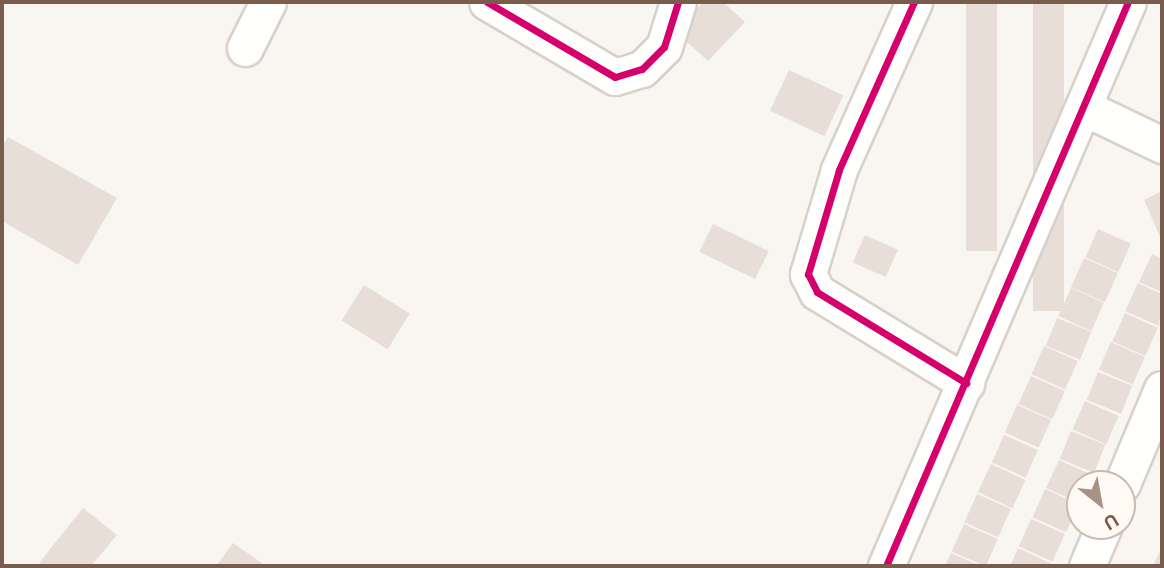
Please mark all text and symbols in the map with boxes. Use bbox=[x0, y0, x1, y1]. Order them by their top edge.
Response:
north arrow bbox=[1066, 470, 1136, 540]
text: U bbox=[1099, 508, 1123, 535]

